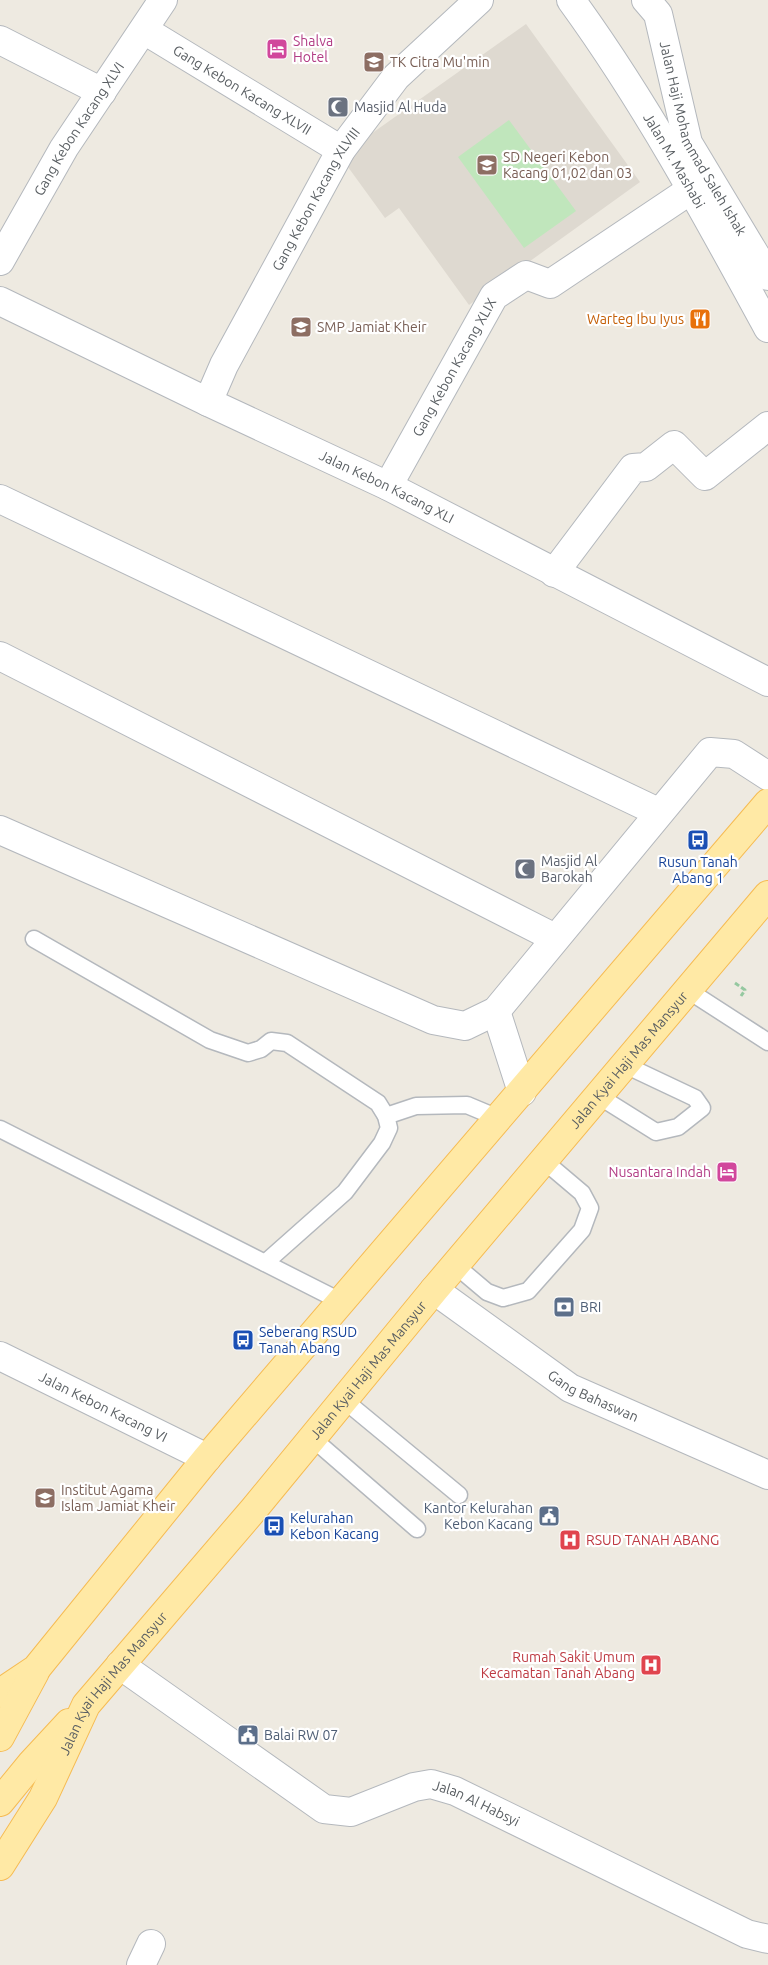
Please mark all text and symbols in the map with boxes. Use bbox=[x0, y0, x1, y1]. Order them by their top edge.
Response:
place label: Shalva Hotel bbox=[293, 33, 333, 65]
hotel icon: Shalva Hotel bbox=[265, 37, 289, 61]
street label: Jalan Haji Mohammad Saleh Ishak bbox=[657, 40, 750, 238]
street label: Gang Kebon Kacang XLVII bbox=[170, 42, 314, 138]
school or university icon: TK Citra Mu'min bbox=[362, 50, 386, 74]
place label: TK Citra Mu'min bbox=[390, 54, 490, 70]
street label: Gang Kebon Kacang XLVI bbox=[31, 59, 127, 198]
mosque icon: Masjid Al Huda bbox=[326, 95, 350, 119]
place label: Masjid Al Huda bbox=[354, 99, 447, 115]
street label: Jalan M. Mashabi bbox=[640, 110, 708, 211]
street label: Gang Kebon Kacang XLVIII bbox=[269, 124, 363, 274]
place label: SD Negeri Kebon Kacang 01,02 dan 03 bbox=[503, 149, 632, 181]
school or university icon: SD Negeri Kebon Kacang 01,02 dan 03 bbox=[475, 153, 499, 177]
street label: Gang Kebon Kacang XLIX bbox=[409, 295, 499, 439]
restaurant icon: Warteg Ibu Iyus bbox=[688, 307, 712, 331]
place label: Warteg Ibu Iyus bbox=[587, 311, 684, 327]
school or university icon: SMP Jamiat Kheir bbox=[289, 315, 313, 339]
place label: SMP Jamiat Kheir bbox=[317, 319, 427, 335]
street label: Jalan Kebon Kacang XLI bbox=[317, 447, 457, 527]
bus stop icon: Rusun Tanah Abang 1 bbox=[686, 828, 710, 852]
place label: Masjid Al Barokah bbox=[541, 853, 598, 885]
place label: Rusun Tanah Abang 1 bbox=[658, 854, 738, 886]
mosque icon: Masjid Al Barokah bbox=[513, 857, 537, 881]
street label: Jalan Kyai Haji Mas Mansyur bbox=[566, 988, 692, 1132]
hotel icon: Nusantara Indah bbox=[715, 1160, 739, 1184]
place label: Nusantara Indah bbox=[608, 1164, 711, 1180]
bank icon: BRI bbox=[552, 1295, 576, 1319]
street label: Jalan Kyai Haji Mas Mansyur bbox=[307, 1297, 430, 1442]
place label: BRI bbox=[580, 1299, 601, 1315]
place label: Seberang RSUD Tanah Abang bbox=[259, 1324, 357, 1356]
bus stop icon: Seberang RSUD Tanah Abang bbox=[231, 1328, 255, 1352]
street label: Gang Bahaswan bbox=[545, 1367, 641, 1425]
street label: Jalan Kebon Kacang VI bbox=[36, 1368, 170, 1445]
place label: Institut Agama Islam Jamiat Kheir bbox=[61, 1482, 176, 1514]
school or university icon: Institut Agama Islam Jamiat Kheir bbox=[33, 1486, 57, 1510]
place label: Kantor Kelurahan Kebon Kacang bbox=[424, 1500, 533, 1532]
public building icon: Kantor Kelurahan Kebon Kacang bbox=[537, 1504, 561, 1528]
place label: Kelurahan Kebon Kacang bbox=[290, 1510, 379, 1542]
bus stop icon: Kelurahan Kebon Kacang bbox=[262, 1514, 286, 1538]
hospital icon: RSUD TANAH ABANG bbox=[558, 1528, 582, 1552]
place label: RSUD TANAH ABANG bbox=[586, 1532, 719, 1548]
street label: Jalan Kyai Haji Mas Mansyur bbox=[56, 1608, 171, 1757]
place label: Rumah Sakit Umum Kecamatan Tanah Abang bbox=[481, 1649, 635, 1681]
hospital icon: Rumah Sakit Umum Kecamatan Tanah Abang bbox=[639, 1653, 663, 1677]
public building icon: Balai RW 07 bbox=[236, 1723, 260, 1747]
place label: Balai RW 07 bbox=[264, 1727, 338, 1743]
street label: Jalan Al Habsyi bbox=[431, 1777, 522, 1829]

